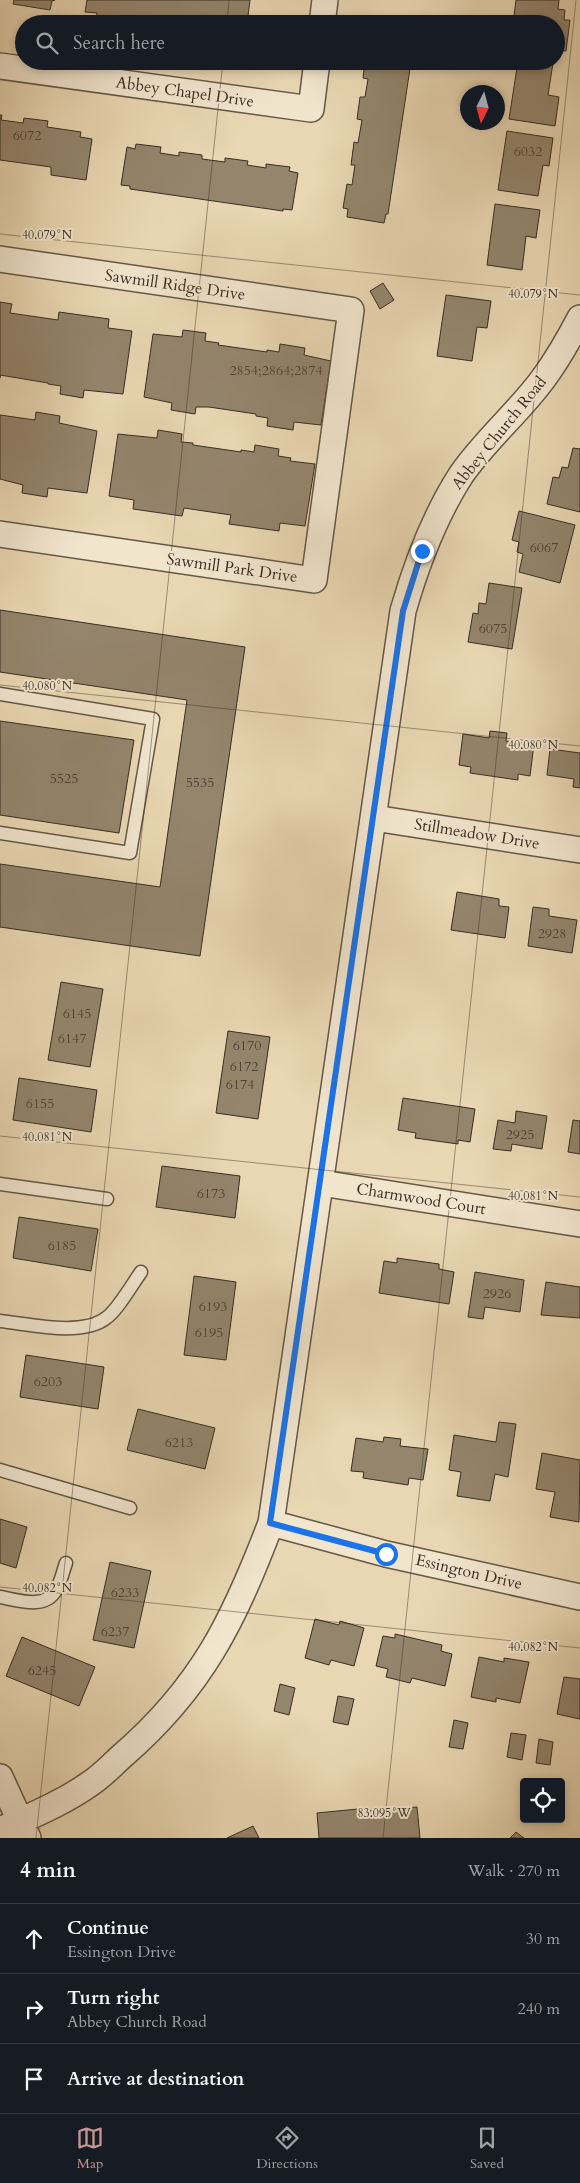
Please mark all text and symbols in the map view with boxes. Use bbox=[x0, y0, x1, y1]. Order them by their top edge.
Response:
search box bbox=[15, 15, 565, 70]
icon: search bbox=[33, 29, 61, 57]
text: Search here bbox=[73, 30, 165, 56]
street label: Abbey Chapel Drive bbox=[114, 71, 256, 113]
north arrow bbox=[460, 85, 505, 130]
house number: 6072 bbox=[13, 126, 41, 145]
house number: 6032 bbox=[514, 142, 542, 161]
text: 40.079°N bbox=[22, 227, 73, 243]
street label: Sawmill Ridge Drive bbox=[103, 264, 247, 306]
text: 40.079°N bbox=[508, 286, 559, 302]
house number: 2854;2864;2874 bbox=[229, 361, 323, 380]
street label: Abbey Church Road bbox=[446, 371, 552, 494]
house number: 6067 bbox=[530, 538, 558, 557]
route end bbox=[411, 540, 434, 563]
street label: Sawmill Park Drive bbox=[165, 548, 299, 588]
house number: 6075 bbox=[479, 619, 507, 638]
text: 40.080°N bbox=[22, 678, 73, 694]
text: 40.080°N bbox=[508, 737, 559, 753]
house number: 5525 bbox=[50, 769, 78, 788]
house number: 5535 bbox=[186, 773, 214, 792]
street label: Stillmeadow Drive bbox=[413, 813, 541, 855]
house number: 2928 bbox=[538, 924, 566, 943]
house number: 6145 bbox=[63, 1004, 91, 1023]
house number: 6147 bbox=[58, 1029, 86, 1048]
house number: 6170 bbox=[233, 1036, 261, 1055]
house number: 6172 bbox=[230, 1057, 258, 1076]
house number: 6174 bbox=[226, 1075, 254, 1094]
house number: 6155 bbox=[26, 1094, 54, 1113]
house number: 2925 bbox=[506, 1125, 534, 1144]
text: 40.081°N bbox=[22, 1129, 73, 1145]
street label: Charmwood Court bbox=[355, 1178, 487, 1220]
house number: 6173 bbox=[197, 1184, 225, 1203]
text: 40.081°N bbox=[508, 1188, 559, 1204]
house number: 6185 bbox=[48, 1236, 76, 1255]
house number: 2926 bbox=[483, 1284, 511, 1303]
house number: 6193 bbox=[199, 1297, 227, 1316]
house number: 6195 bbox=[195, 1323, 223, 1342]
house number: 6203 bbox=[34, 1372, 62, 1391]
house number: 6213 bbox=[165, 1433, 193, 1452]
route start bbox=[375, 1543, 398, 1566]
street label: Essington Drive bbox=[413, 1549, 525, 1595]
text: 40.082°N bbox=[22, 1580, 73, 1596]
house number: 6233 bbox=[111, 1583, 139, 1602]
house number: 6237 bbox=[101, 1622, 129, 1641]
text: 40.082°N bbox=[508, 1639, 559, 1655]
house number: 6245 bbox=[28, 1661, 56, 1680]
map controls bbox=[520, 1778, 565, 1823]
button: locate bbox=[520, 1778, 565, 1823]
text: 83.095°W bbox=[357, 1805, 411, 1821]
text: 4 min bbox=[20, 1856, 76, 1885]
text: Walk · 270 m bbox=[468, 1860, 560, 1882]
text: Continue bbox=[67, 1915, 149, 1941]
icon: ahead bbox=[20, 1925, 48, 1953]
text: 30 m bbox=[526, 1928, 560, 1950]
text: Essington Drive bbox=[67, 1941, 176, 1963]
text: Turn right bbox=[67, 1985, 159, 2011]
icon: right bbox=[20, 1995, 48, 2023]
text: 240 m bbox=[518, 1998, 560, 2020]
text: Abbey Church Road bbox=[67, 2011, 207, 2033]
icon: arrive bbox=[20, 2065, 48, 2093]
text: Arrive at destination bbox=[67, 2066, 244, 2092]
tab: Map bbox=[76, 2124, 104, 2173]
tab: Directions bbox=[256, 2124, 318, 2173]
tab: Saved bbox=[470, 2124, 504, 2173]

